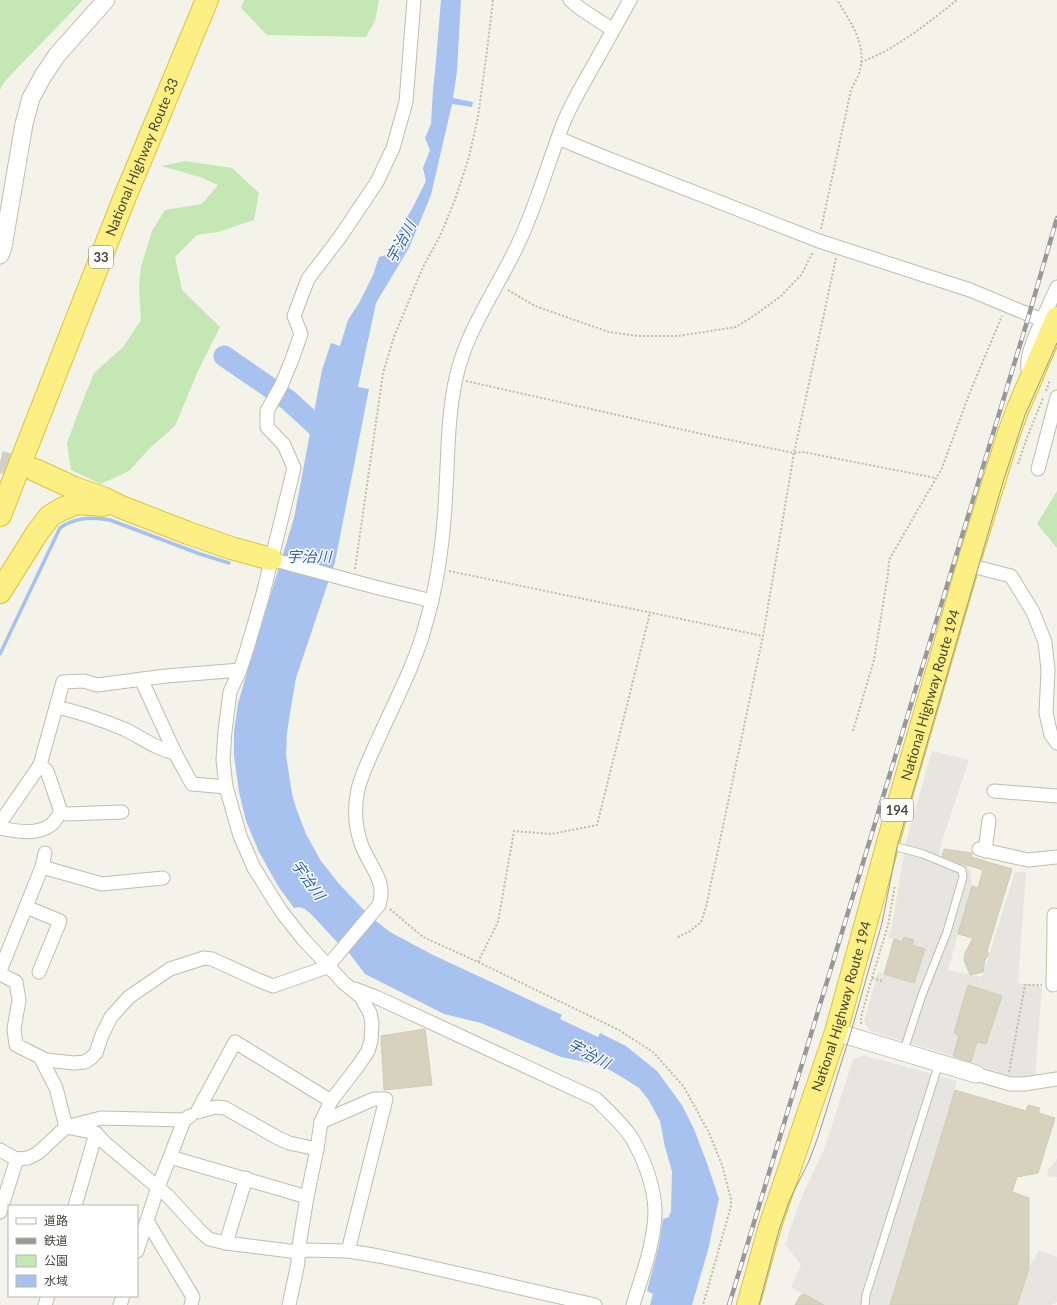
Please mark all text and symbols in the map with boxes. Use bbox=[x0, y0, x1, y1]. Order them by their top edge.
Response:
street label: National Highway Route 33 bbox=[101, 75, 181, 238]
water label: 宇治川 bbox=[382, 216, 420, 266]
road number: 33 bbox=[89, 246, 113, 268]
water label: 宇治川 bbox=[286, 547, 333, 565]
street label: National Highway Route 194 bbox=[897, 607, 963, 782]
road number: 194 bbox=[881, 799, 913, 821]
water label: 宇治川 bbox=[288, 856, 330, 905]
street label: National Highway Route 194 bbox=[807, 919, 874, 1094]
water label: 宇治川 bbox=[565, 1035, 615, 1073]
legend bbox=[8, 1205, 138, 1297]
text: 道路 bbox=[44, 1213, 68, 1228]
text: 鉄道 bbox=[44, 1233, 68, 1248]
text: 公園 bbox=[44, 1253, 68, 1268]
text: 水域 bbox=[44, 1273, 68, 1288]

